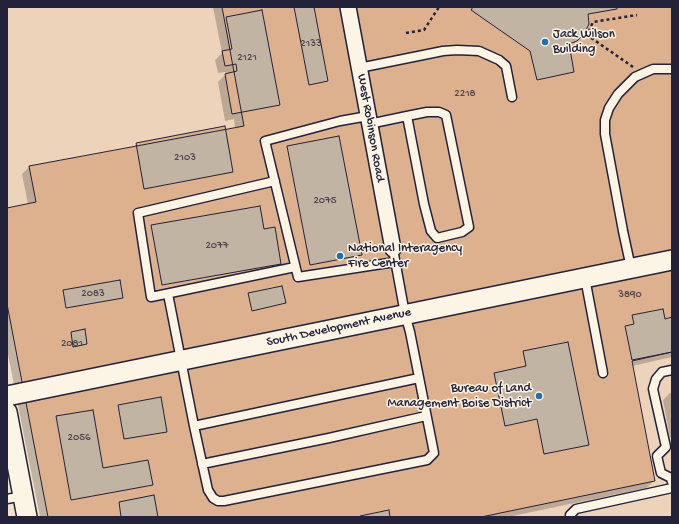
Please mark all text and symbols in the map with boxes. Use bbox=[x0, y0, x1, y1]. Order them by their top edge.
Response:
place label: Jack Wilson Building bbox=[553, 27, 615, 58]
house number: 2133 bbox=[300, 37, 322, 51]
marker: Jack Wilson Building bbox=[540, 37, 550, 47]
house number: 2121 bbox=[237, 51, 257, 65]
street label: West Robinson Road bbox=[353, 73, 387, 183]
house number: 2218 bbox=[454, 87, 476, 101]
house number: 2103 bbox=[174, 151, 196, 165]
house number: 2075 bbox=[313, 194, 337, 208]
house number: 2077 bbox=[205, 239, 229, 253]
place label: National Interagency Fire Center bbox=[348, 241, 462, 272]
marker: National Interagency Fire Center bbox=[335, 251, 345, 261]
house number: 2083 bbox=[81, 287, 105, 301]
house number: 3890 bbox=[618, 288, 642, 302]
street label: South Development Avenue bbox=[265, 305, 413, 351]
house number: 2081 bbox=[61, 337, 83, 351]
place label: Bureau of Land Management Boise District bbox=[387, 381, 531, 412]
marker: Bureau of Land Management Boise District bbox=[534, 391, 544, 401]
house number: 2056 bbox=[68, 431, 90, 445]

